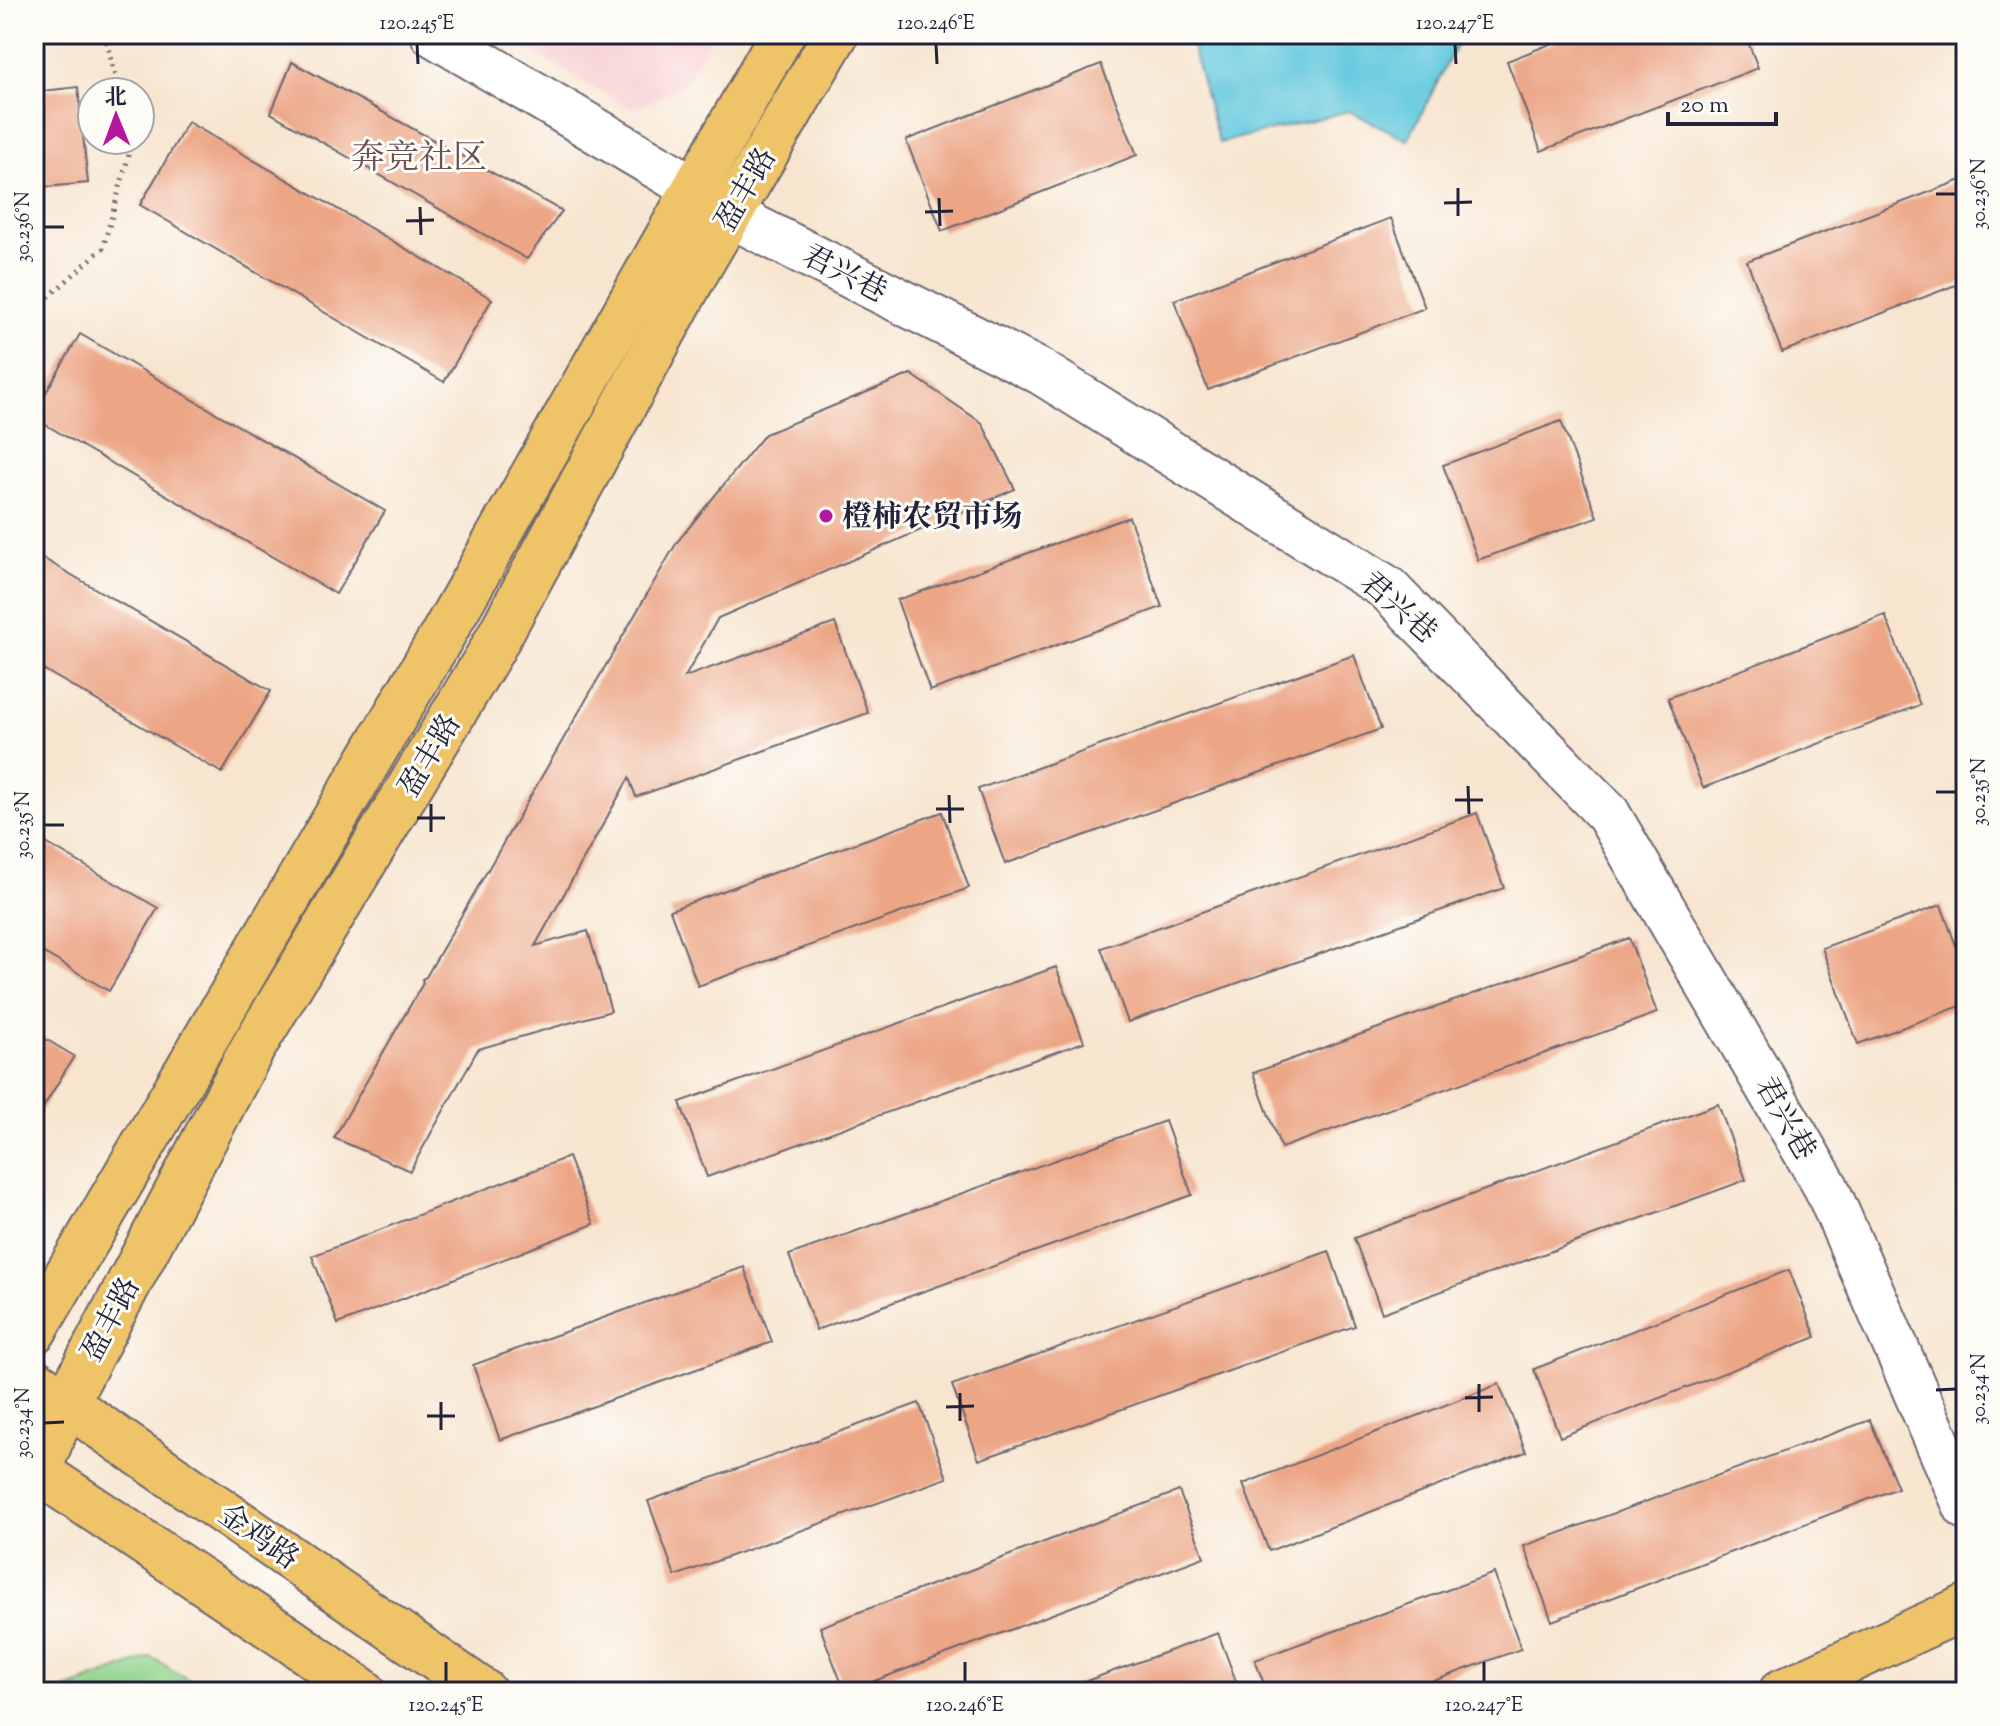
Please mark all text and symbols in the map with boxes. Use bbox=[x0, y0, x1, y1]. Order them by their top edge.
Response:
text: 120.245°E bbox=[380, 10, 454, 39]
text: 120.246°E bbox=[897, 10, 975, 39]
text: 120.247°E bbox=[1416, 10, 1494, 39]
north arrow bbox=[76, 76, 156, 156]
scale bar bbox=[1668, 76, 1776, 126]
text: 北 bbox=[104, 83, 127, 115]
text: 20 m bbox=[1680, 89, 1729, 123]
district label: 奔竞社区 bbox=[351, 135, 487, 184]
street label: 盈丰路 bbox=[706, 141, 788, 240]
text: 30.236°N bbox=[1966, 158, 1995, 230]
text: 30.236°N bbox=[10, 191, 39, 263]
street label: 君兴巷 bbox=[794, 236, 894, 315]
place label: 橙柿农贸市场 bbox=[842, 497, 1022, 540]
marker: 橙柿农贸市场 bbox=[817, 507, 835, 525]
street label: 君兴巷 bbox=[1349, 563, 1445, 655]
street label: 盈丰路 bbox=[390, 707, 473, 806]
text: 30.235°N bbox=[1966, 758, 1995, 826]
text: 30.235°N bbox=[10, 791, 39, 859]
street label: 君兴巷 bbox=[1743, 1070, 1825, 1169]
street label: 盈丰路 bbox=[72, 1270, 152, 1370]
text: 30.234°N bbox=[1966, 1353, 1995, 1425]
text: 30.234°N bbox=[10, 1387, 39, 1459]
street label: 金鸡路 bbox=[208, 1495, 307, 1581]
text: 120.245°E bbox=[409, 1692, 483, 1721]
text: 120.246°E bbox=[926, 1692, 1004, 1721]
text: 120.247°E bbox=[1445, 1692, 1523, 1721]

